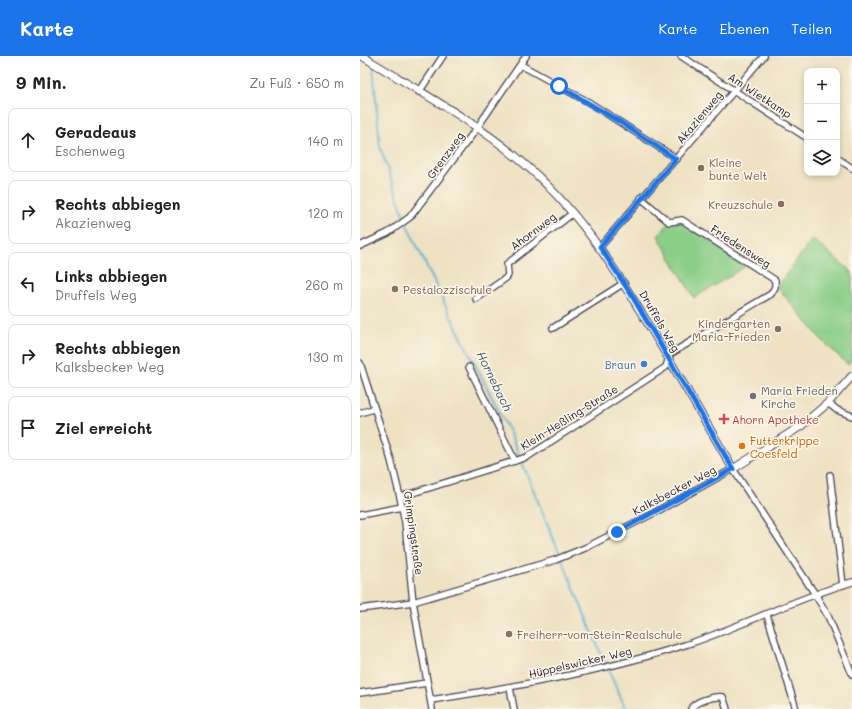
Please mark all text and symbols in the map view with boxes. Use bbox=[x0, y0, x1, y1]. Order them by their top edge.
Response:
text: Karte bbox=[20, 16, 74, 41]
text: Karte bbox=[658, 19, 698, 38]
text: Ebenen bbox=[720, 19, 769, 38]
text: Teilen bbox=[791, 19, 832, 38]
map controls bbox=[804, 68, 840, 176]
button: + bbox=[804, 68, 840, 104]
street label: Am Wietkamp bbox=[725, 69, 795, 121]
text: 9 Min. bbox=[16, 71, 67, 93]
text: Zu Fuß · 650 m bbox=[249, 74, 344, 91]
route start bbox=[550, 77, 568, 95]
street label: Akazienweg bbox=[673, 88, 725, 146]
button: − bbox=[804, 104, 840, 140]
text: Geradeaus bbox=[55, 122, 136, 142]
icon: ahead bbox=[17, 129, 39, 151]
street label: Grenzweg bbox=[423, 129, 467, 181]
text: 140 m bbox=[307, 132, 343, 149]
button: layers bbox=[804, 140, 840, 176]
text: Eschenweg bbox=[55, 142, 125, 159]
place label: Kleine bunte Welt bbox=[709, 155, 768, 183]
marker: Kleine bunte Welt bbox=[696, 163, 706, 173]
text: Rechts abbiegen bbox=[55, 194, 180, 214]
place label: Kreuzschule bbox=[708, 197, 773, 212]
marker: Kreuzschule bbox=[776, 199, 786, 209]
icon: right bbox=[17, 201, 39, 223]
text: 120 m bbox=[307, 204, 343, 221]
street label: Ahornweg bbox=[507, 209, 559, 253]
text: Akazienweg bbox=[55, 214, 131, 231]
street label: Friedensweg bbox=[708, 221, 774, 271]
text: Links abbiegen bbox=[55, 266, 167, 286]
icon: left bbox=[17, 273, 39, 295]
text: 260 m bbox=[305, 276, 343, 293]
place label: Pestalozzischule bbox=[403, 282, 492, 297]
marker: Pestalozzischule bbox=[390, 284, 400, 294]
text: Druffels Weg bbox=[55, 286, 136, 303]
street label: Druffels Weg bbox=[636, 287, 684, 355]
place label: Kindergarten Maria-Frieden bbox=[692, 316, 770, 344]
marker: Kindergarten Maria-Frieden bbox=[773, 324, 783, 334]
text: Rechts abbiegen bbox=[55, 338, 180, 358]
icon: right bbox=[17, 345, 39, 367]
text: 130 m bbox=[307, 348, 343, 365]
water label: Hornebach bbox=[474, 348, 516, 414]
place label: Braun bbox=[605, 357, 636, 372]
text: Kalksbecker Weg bbox=[55, 358, 164, 375]
marker: Braun bbox=[639, 359, 649, 369]
street label: Klein-Heßling-Straße bbox=[517, 381, 621, 453]
place label: Maria Frieden Kirche bbox=[761, 383, 838, 411]
marker: Maria Frieden Kirche bbox=[748, 391, 758, 401]
place label: Ahorn Apotheke bbox=[732, 412, 819, 427]
marker: Ahorn Apotheke bbox=[719, 414, 729, 424]
icon: arrive bbox=[17, 417, 39, 439]
text: Ziel erreicht bbox=[55, 418, 152, 438]
place label: Futterkrippe Coesfeld bbox=[750, 433, 819, 461]
marker: Futterkrippe Coesfeld bbox=[737, 441, 747, 451]
street label: Kalksbecker Weg bbox=[630, 462, 718, 518]
street label: Grimpingstraße bbox=[401, 490, 427, 576]
route end bbox=[608, 523, 626, 541]
place label: Freiherr-vom-Stein-Realschule bbox=[517, 627, 683, 642]
marker: Freiherr-vom-Stein-Realschule bbox=[504, 629, 514, 639]
street label: Hüppelswicker Weg bbox=[527, 643, 633, 681]

